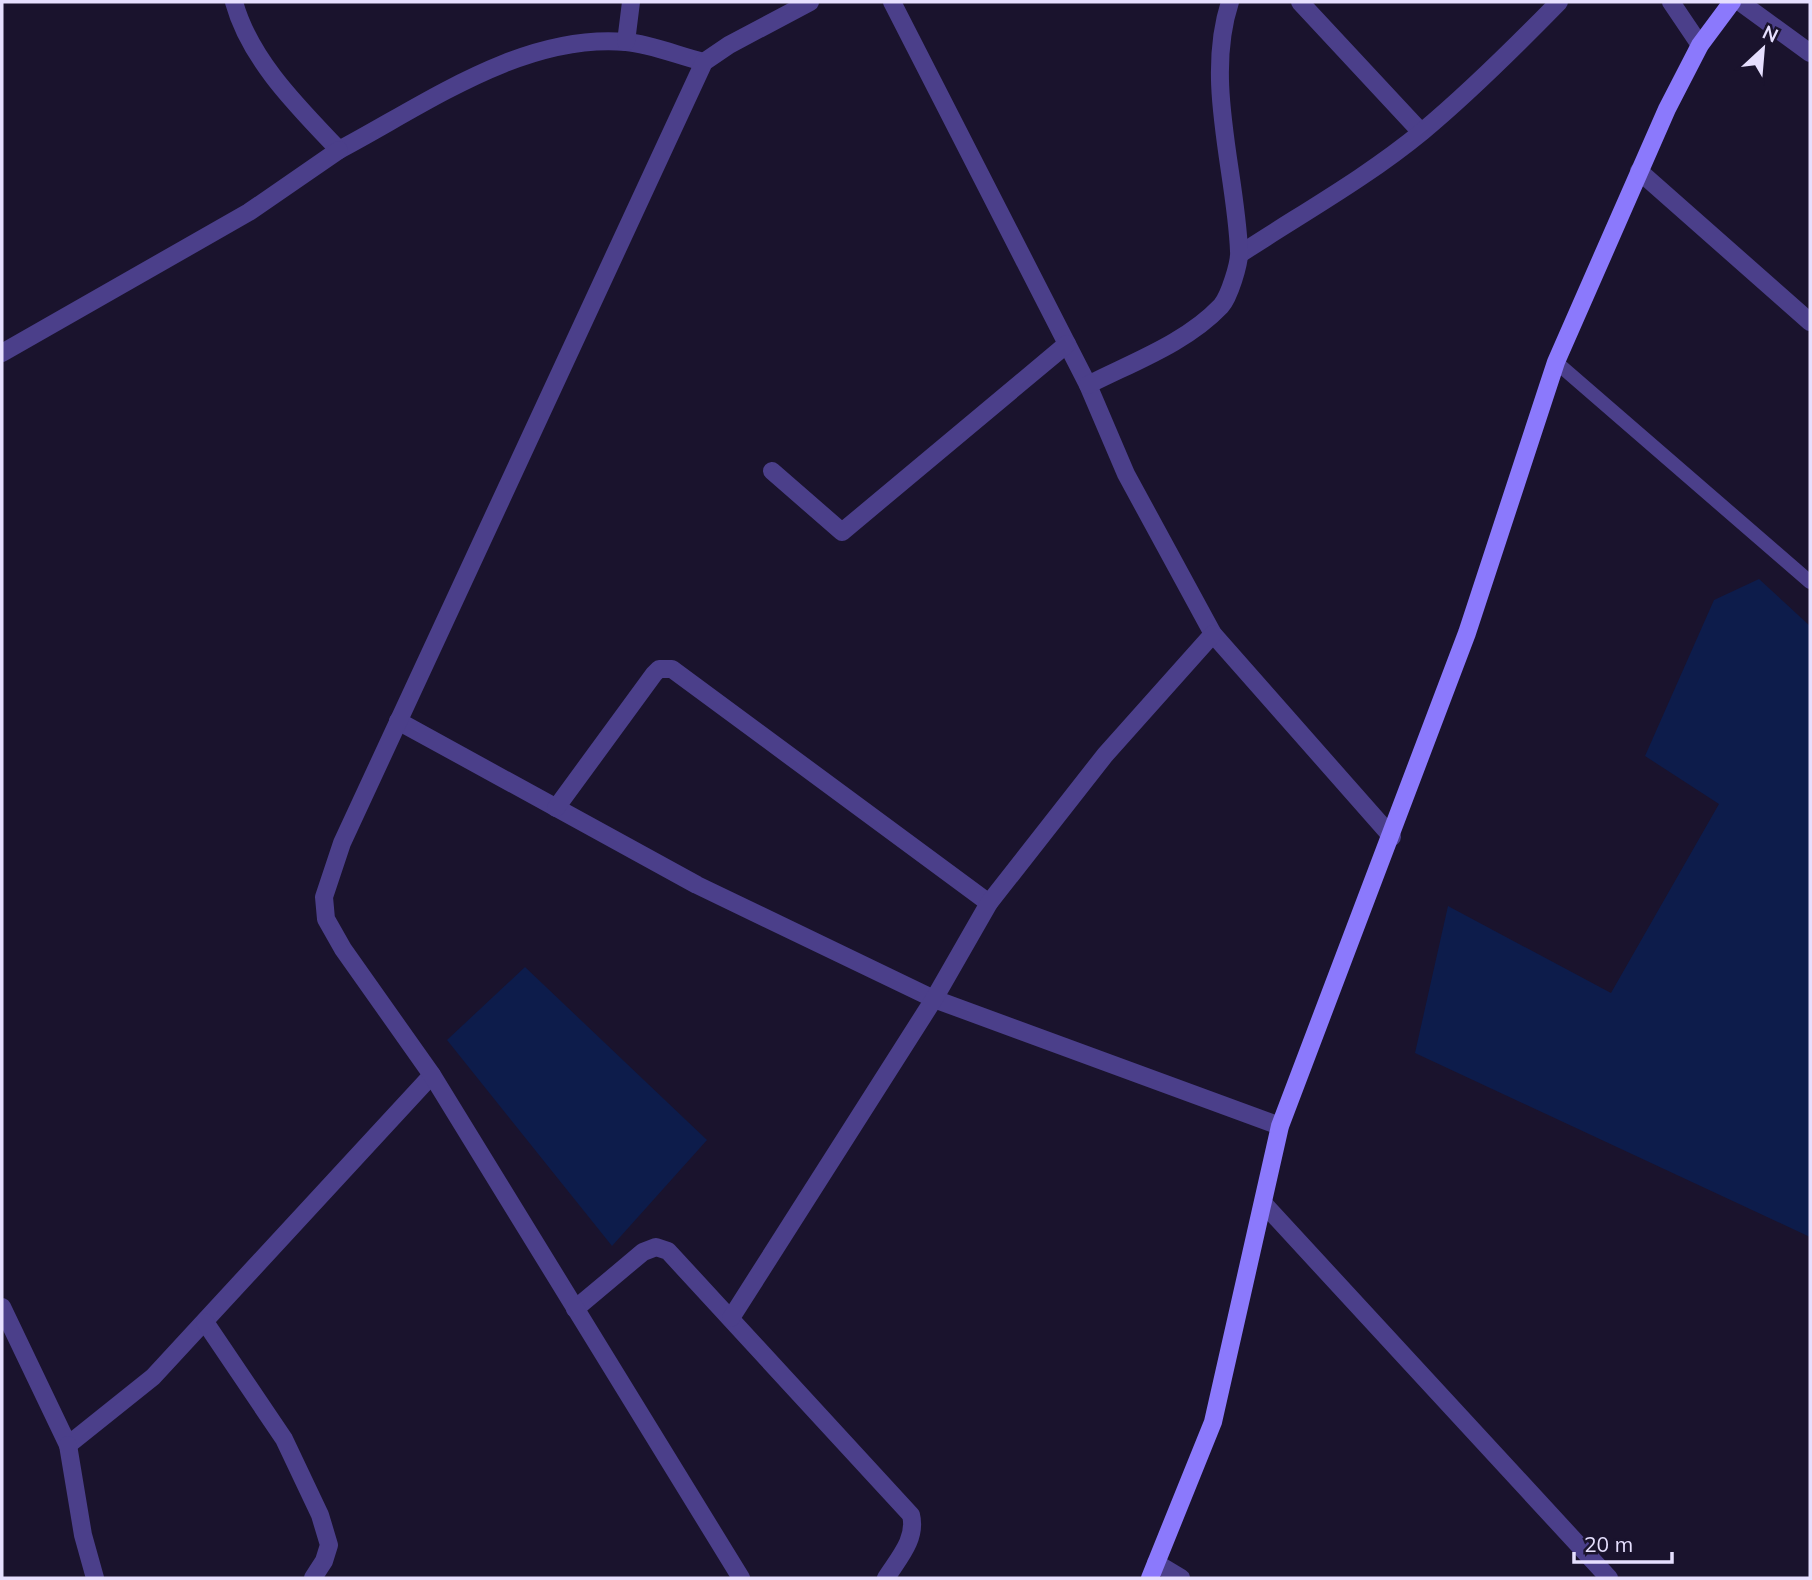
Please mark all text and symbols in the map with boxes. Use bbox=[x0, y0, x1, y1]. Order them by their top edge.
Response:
north arrow bbox=[1728, 14, 1798, 84]
text: N bbox=[1759, 20, 1782, 48]
scale bar bbox=[1574, 1520, 1672, 1564]
text: 20 m bbox=[1584, 1531, 1633, 1557]

